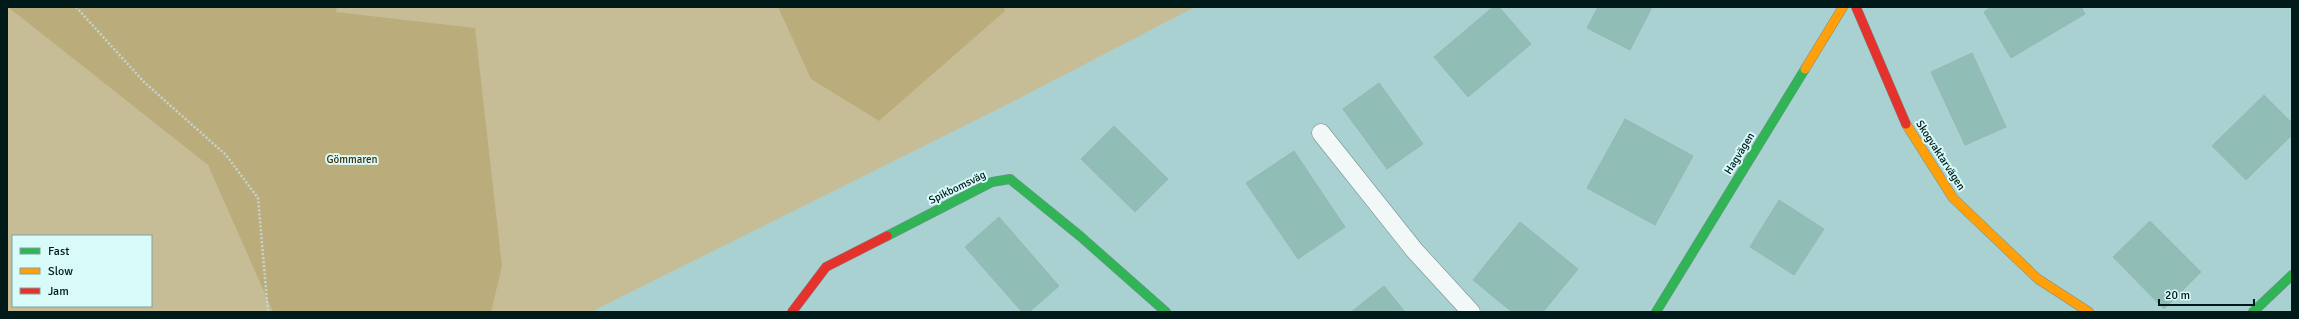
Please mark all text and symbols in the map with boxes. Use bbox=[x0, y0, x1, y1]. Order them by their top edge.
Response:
street label: Skogvaktarvägen bbox=[1913, 118, 1968, 193]
street label: Hagvägen bbox=[1722, 130, 1757, 176]
park label: Gömmaren bbox=[326, 153, 378, 166]
street label: Spikbomsväg bbox=[927, 168, 988, 207]
legend bbox=[12, 235, 152, 307]
text: Fast bbox=[48, 244, 69, 259]
text: Slow bbox=[48, 264, 73, 279]
scale bar bbox=[2159, 281, 2254, 307]
text: Jam bbox=[48, 284, 69, 299]
text: 20 m bbox=[2165, 288, 2190, 303]

